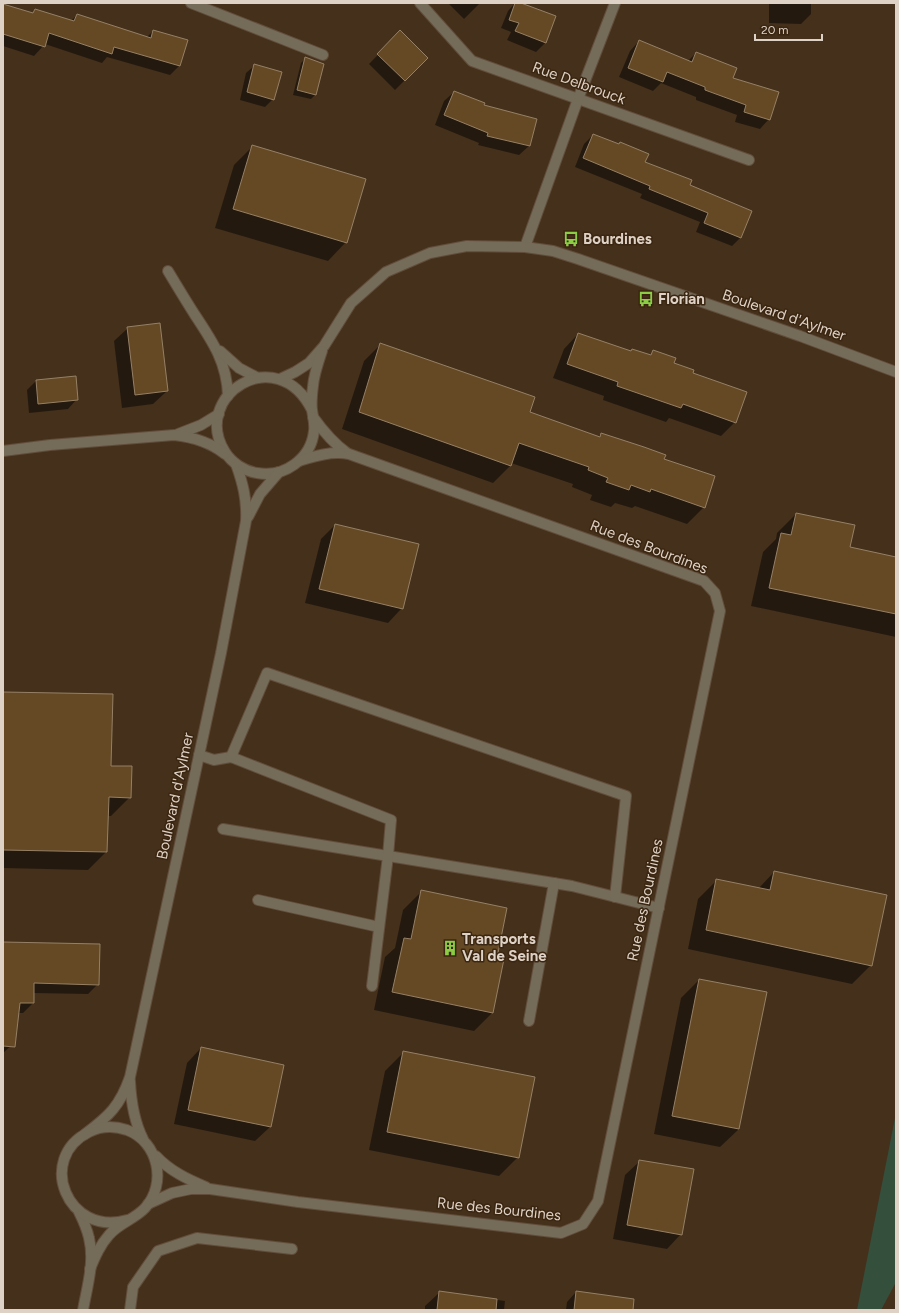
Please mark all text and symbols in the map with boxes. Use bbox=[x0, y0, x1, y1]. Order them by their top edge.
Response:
scale bar bbox=[755, 16, 822, 42]
text: 20 m bbox=[761, 23, 789, 37]
street label: Rue Delbrouck bbox=[530, 58, 629, 108]
bus stop icon: Bourdines bbox=[562, 230, 580, 248]
place label: Bourdines bbox=[583, 230, 652, 248]
street label: Boulevard d'Aylmer bbox=[720, 285, 848, 345]
bus stop icon: Florian bbox=[637, 290, 655, 308]
place label: Florian bbox=[658, 290, 705, 308]
street label: Rue des Bourdines bbox=[588, 516, 710, 578]
street label: Boulevard d'Aylmer bbox=[153, 731, 197, 861]
street label: Rue des Bourdines bbox=[623, 837, 667, 963]
place label: Transports Val de Seine bbox=[462, 930, 547, 965]
building icon: Transports Val de Seine bbox=[441, 939, 459, 957]
street label: Rue des Bourdines bbox=[436, 1194, 562, 1224]

